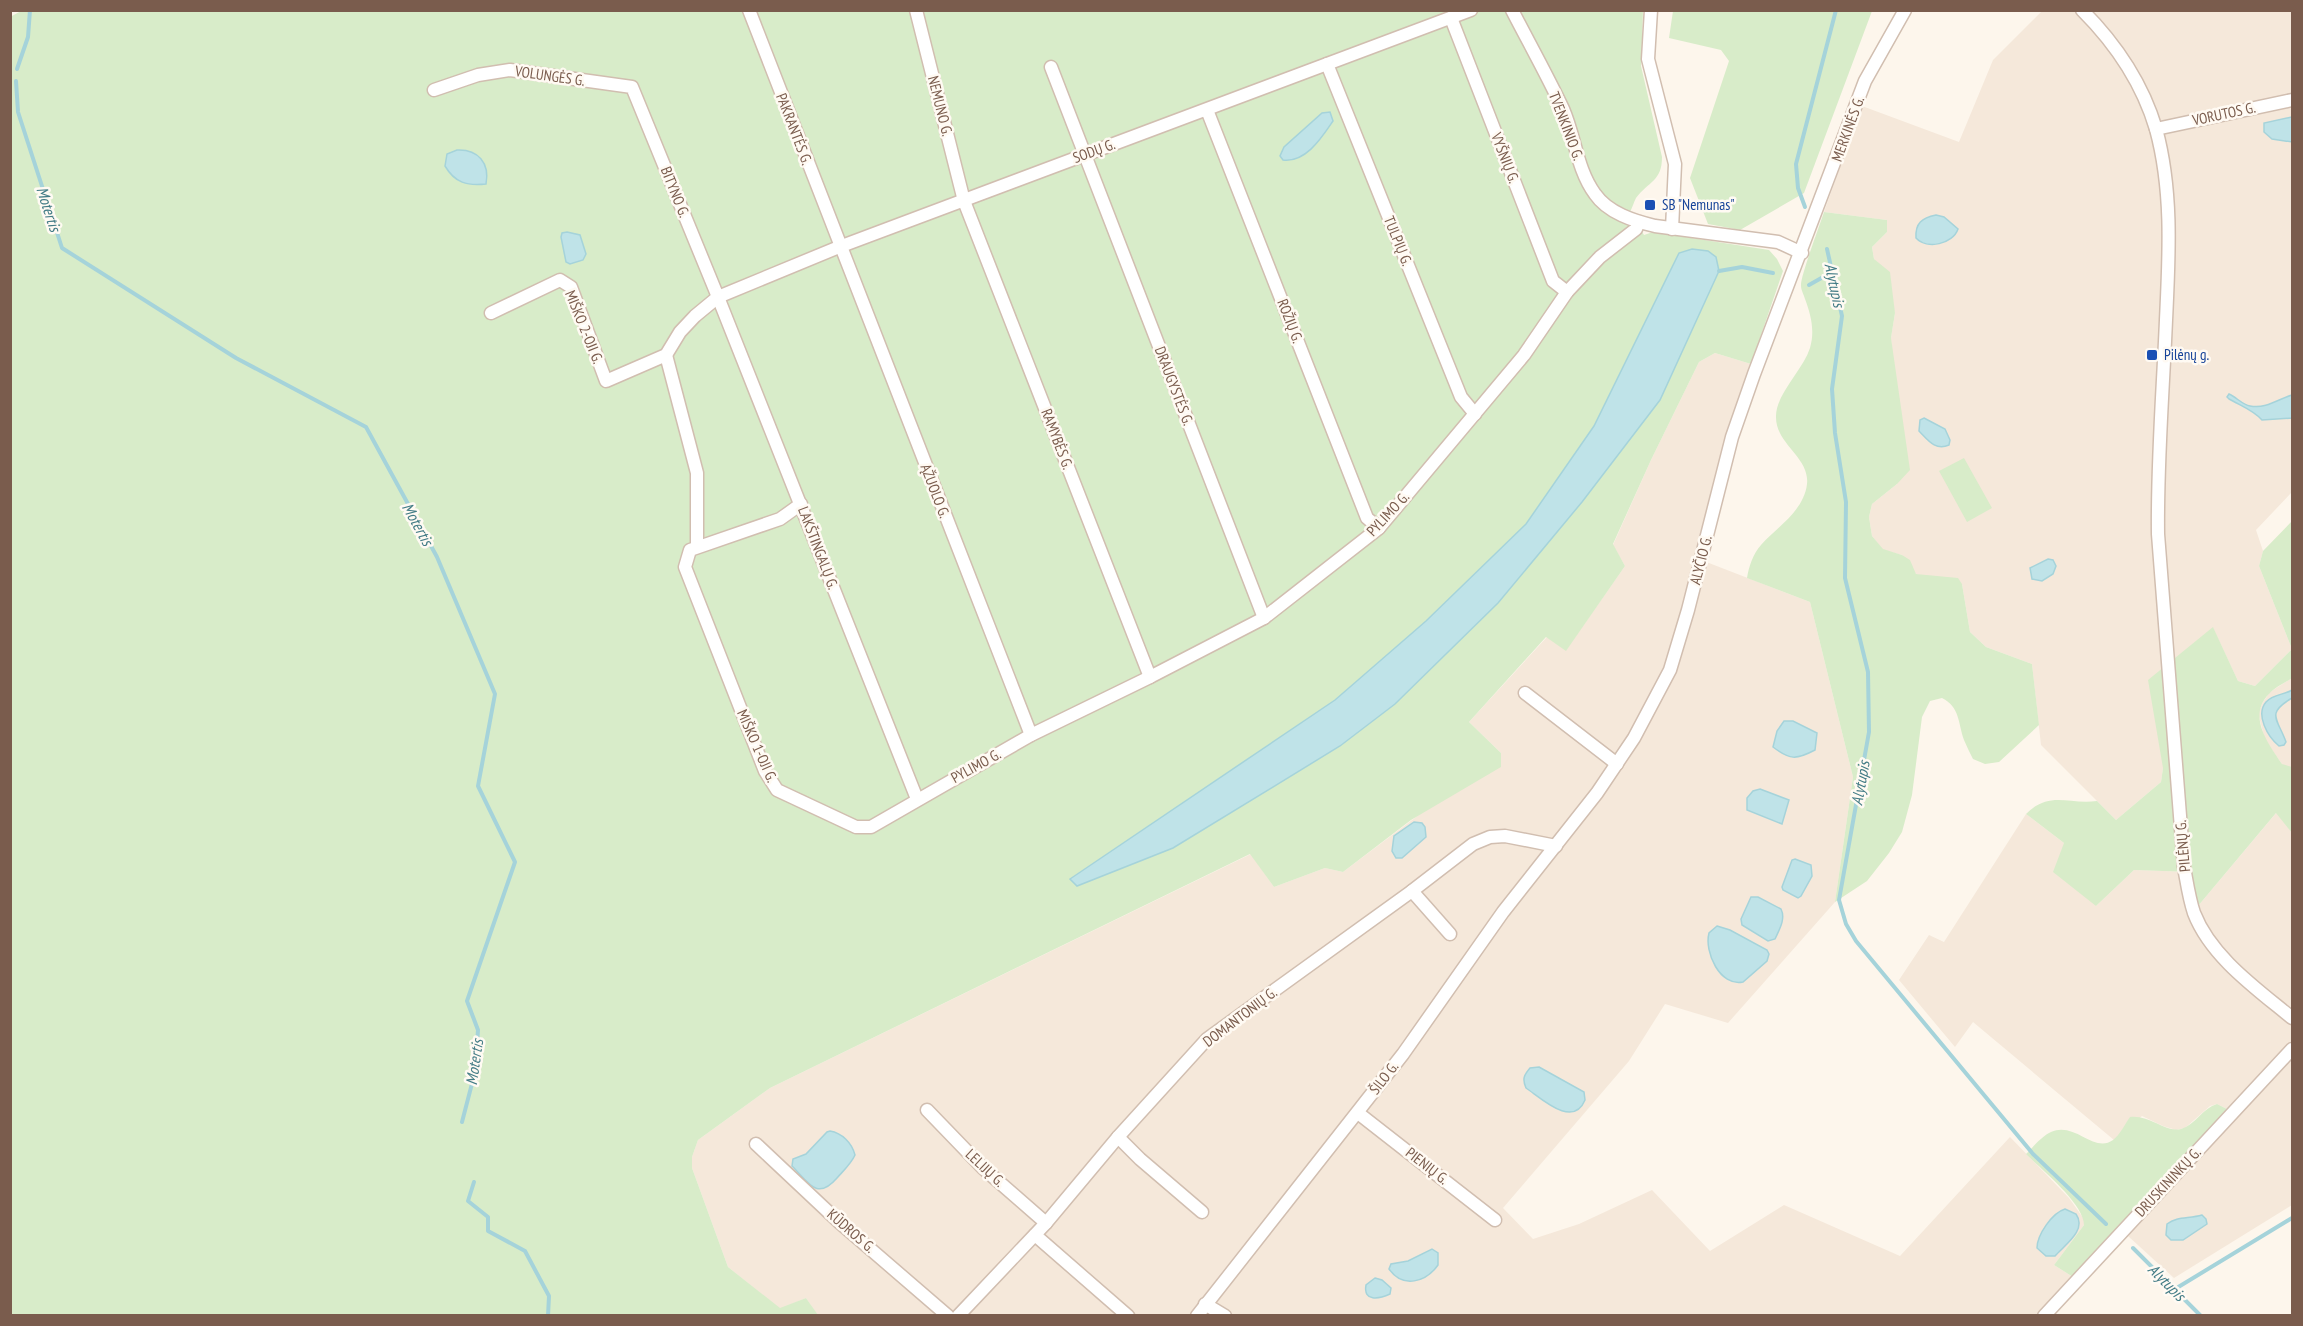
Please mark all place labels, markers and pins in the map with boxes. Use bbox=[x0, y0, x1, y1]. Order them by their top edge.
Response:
place label: SB "Nemunas" bbox=[1662, 195, 1735, 214]
marker: SB "Nemunas" bbox=[1643, 198, 1657, 212]
place label: Pilėnų g. bbox=[2164, 345, 2209, 364]
marker: Pilėnų g. bbox=[2145, 348, 2159, 362]

